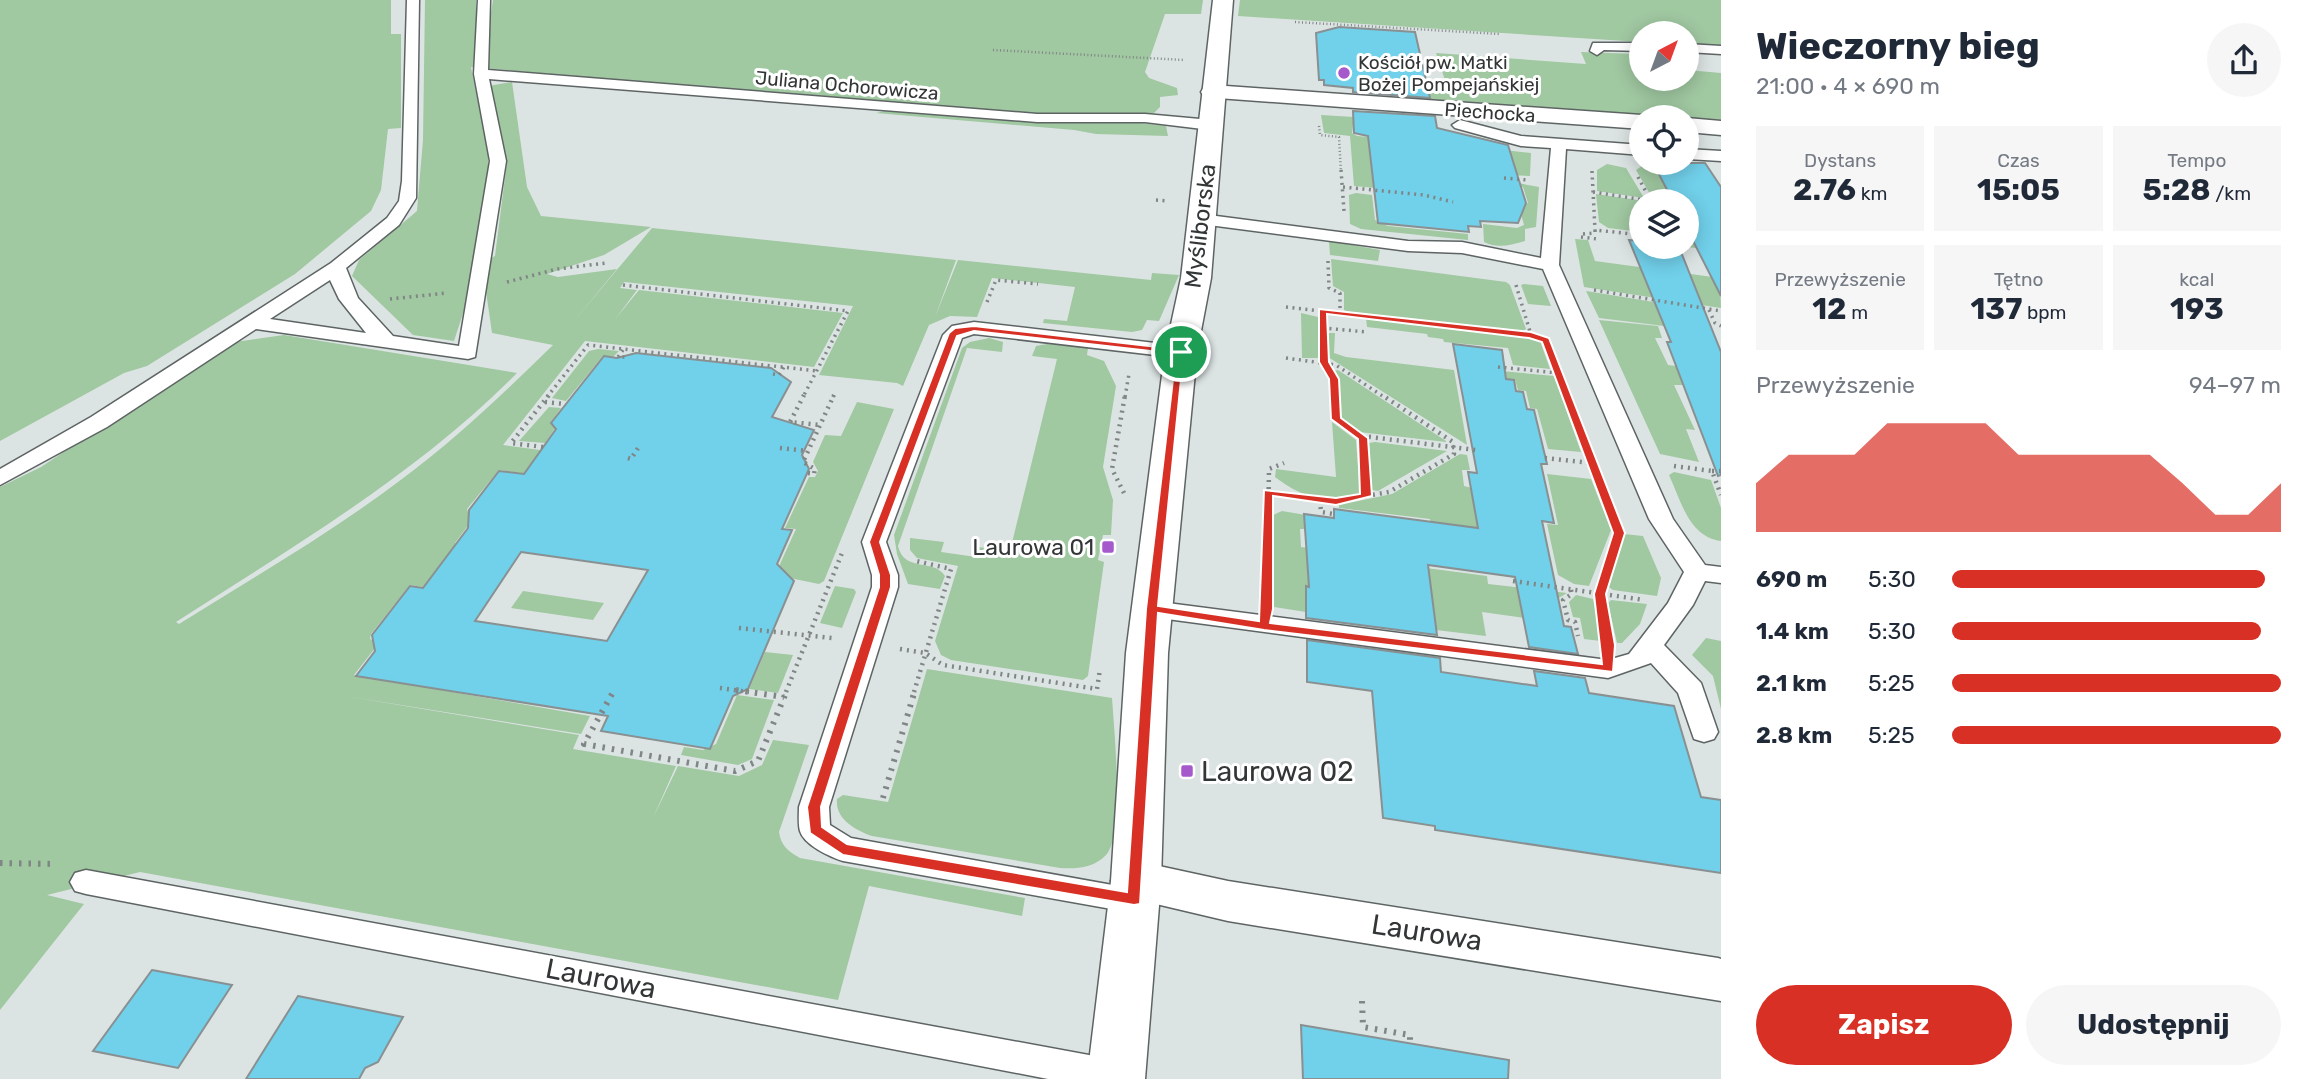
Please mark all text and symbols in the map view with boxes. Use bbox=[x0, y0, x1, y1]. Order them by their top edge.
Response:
north arrow bbox=[1629, 21, 1699, 91]
map controls bbox=[1629, 21, 1699, 259]
text: Wieczorny bieg bbox=[1756, 23, 2040, 69]
button: share bbox=[2207, 23, 2281, 97]
place label: Kościół pw. Matki Bożej Pompejańskiej bbox=[1358, 51, 1539, 96]
marker: Kościół pw. Matki Bożej Pompejańskiej bbox=[1336, 65, 1352, 81]
street label: Juliana Ochorowicza bbox=[754, 66, 939, 105]
text: 21:00 · 4 × 690 m bbox=[1756, 72, 1940, 100]
street label: Piechocka bbox=[1444, 98, 1536, 127]
button: locate bbox=[1629, 105, 1699, 175]
text: Dystans bbox=[1804, 149, 1876, 172]
text: Czas bbox=[1997, 149, 2040, 172]
text: Tempo bbox=[2167, 149, 2226, 172]
street label: Myśliborska bbox=[1178, 162, 1222, 290]
text: 2.76 bbox=[1793, 172, 1856, 208]
text: 15:05 bbox=[1977, 172, 2060, 208]
text: 5:28 bbox=[2143, 172, 2211, 208]
text: km bbox=[1856, 182, 1887, 205]
text: /km bbox=[2211, 182, 2251, 205]
button: layers bbox=[1629, 189, 1699, 259]
text: Przewyższenie bbox=[1774, 268, 1906, 291]
text: Tętno bbox=[1994, 268, 2043, 291]
text: kcal bbox=[2179, 268, 2214, 291]
text: 12 bbox=[1812, 291, 1847, 327]
text: 137 bbox=[1970, 291, 2022, 327]
text: 193 bbox=[2170, 291, 2224, 327]
text: m bbox=[1847, 301, 1868, 324]
text: bpm bbox=[2022, 301, 2067, 324]
pin bbox=[1151, 322, 1211, 382]
icon: arrive bbox=[1162, 333, 1200, 371]
text: Przewyższenie bbox=[1756, 371, 1915, 399]
text: 94–97 m bbox=[2189, 371, 2281, 399]
place label: Laurowa 01 bbox=[972, 533, 1094, 561]
marker: Laurowa 01 bbox=[1100, 539, 1116, 555]
text: 690 m bbox=[1756, 565, 1827, 593]
text: 5:30 bbox=[1868, 565, 1916, 593]
text: 1.4 km bbox=[1756, 617, 1829, 645]
text: 5:30 bbox=[1868, 617, 1916, 645]
text: 2.1 km bbox=[1756, 669, 1827, 697]
text: 5:25 bbox=[1868, 669, 1915, 697]
text: 2.8 km bbox=[1756, 721, 1832, 749]
text: 5:25 bbox=[1868, 721, 1915, 749]
place label: Laurowa 02 bbox=[1201, 755, 1354, 788]
marker: Laurowa 02 bbox=[1179, 763, 1195, 779]
street label: Laurowa bbox=[1369, 907, 1485, 958]
street label: Laurowa bbox=[543, 952, 659, 1005]
button: Zapisz bbox=[1756, 985, 2012, 1065]
button: Udostępnij bbox=[2026, 985, 2281, 1065]

